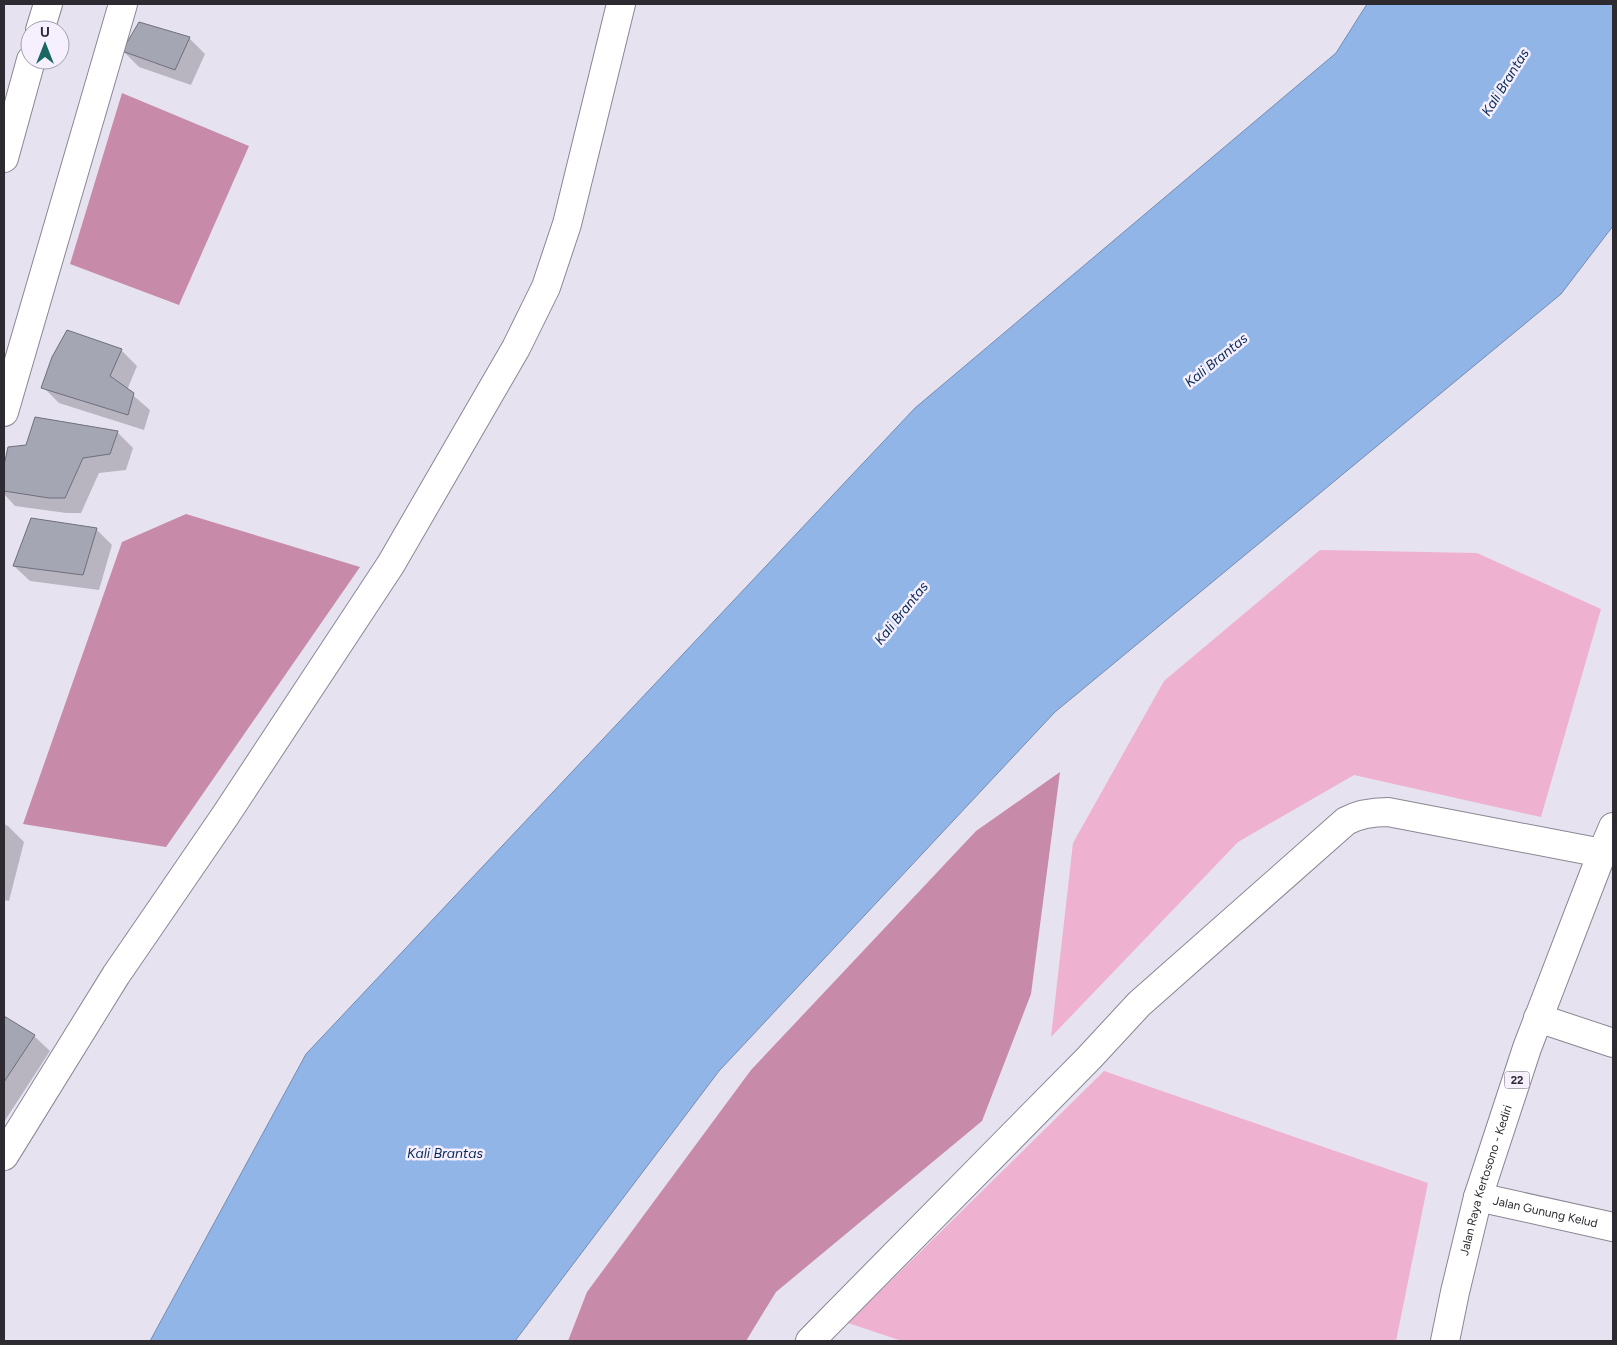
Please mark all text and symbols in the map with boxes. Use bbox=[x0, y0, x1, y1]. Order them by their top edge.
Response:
north arrow bbox=[20, 20, 70, 70]
text: U bbox=[40, 24, 50, 41]
water label: Kali Brantas bbox=[1478, 45, 1533, 119]
water label: Kali Brantas bbox=[1181, 330, 1252, 391]
water label: Kali Brantas bbox=[871, 578, 932, 648]
road number: 22 bbox=[1504, 1072, 1530, 1088]
street label: Jalan Raya Kertosono - Kediri bbox=[1457, 1103, 1515, 1257]
water label: Kali Brantas bbox=[407, 1145, 483, 1162]
street label: Jalan Gunung Kelud bbox=[1492, 1194, 1599, 1230]

